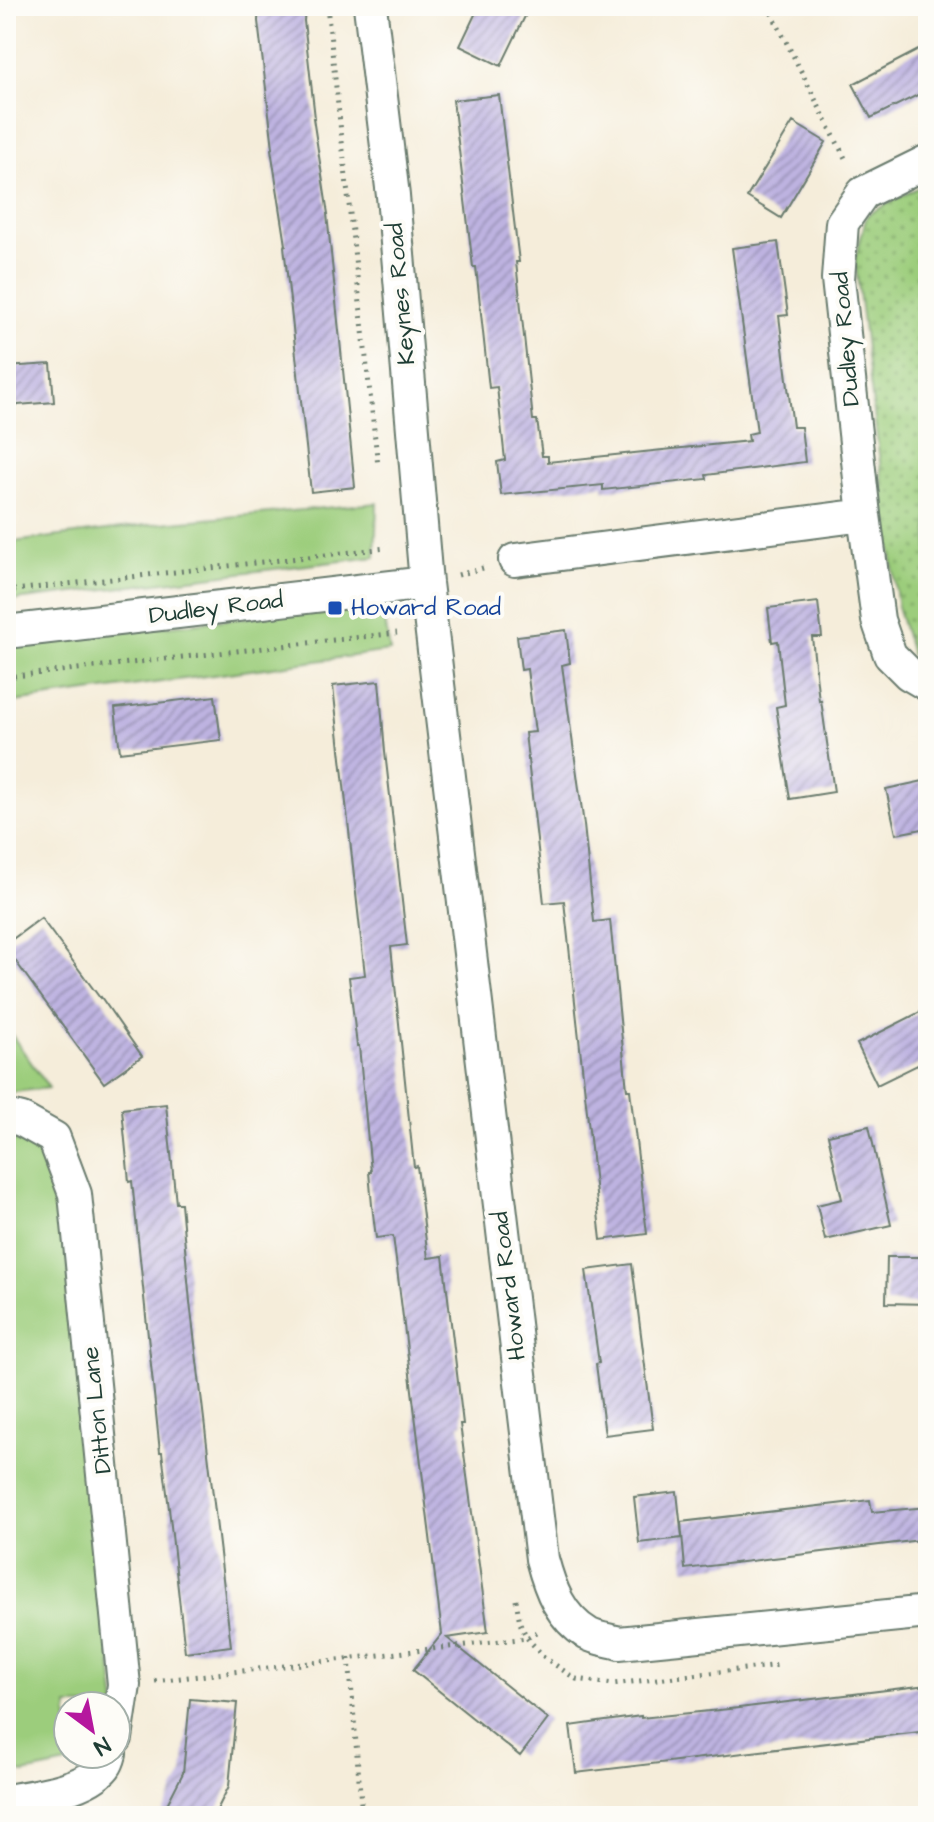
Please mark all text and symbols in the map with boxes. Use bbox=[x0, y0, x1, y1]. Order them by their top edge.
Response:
street label: Keynes Road bbox=[378, 221, 425, 366]
street label: Dudley Road bbox=[823, 270, 870, 408]
street label: Dudley Road bbox=[147, 583, 285, 634]
place label: Howard Road bbox=[351, 591, 501, 625]
marker: Howard Road bbox=[326, 599, 344, 617]
street label: Howard Road bbox=[483, 1210, 535, 1362]
street label: Ditton Lane bbox=[73, 1345, 121, 1475]
north arrow bbox=[52, 1690, 132, 1770]
text: N bbox=[88, 1729, 116, 1763]

